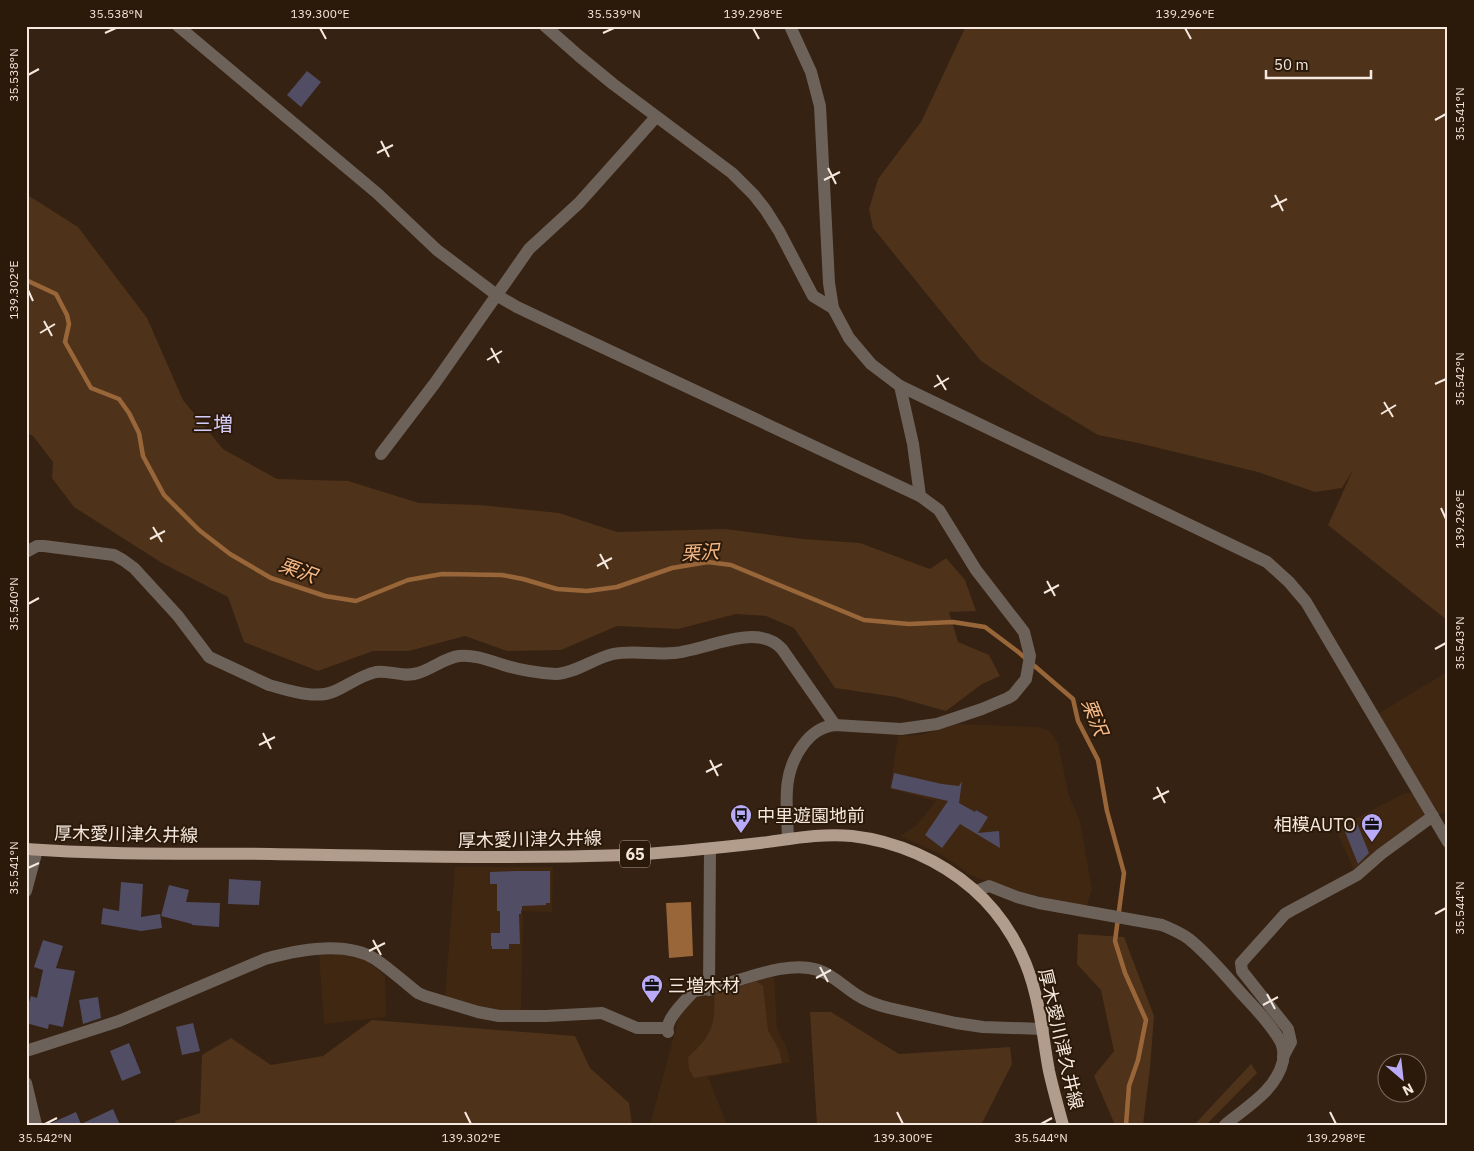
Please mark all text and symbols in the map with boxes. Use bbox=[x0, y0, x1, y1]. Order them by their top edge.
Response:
text: 35.538°N bbox=[89, 6, 143, 21]
text: 139.300°E bbox=[290, 6, 350, 21]
text: 35.539°N bbox=[587, 6, 641, 21]
text: 139.298°E bbox=[723, 6, 783, 21]
text: 139.296°E bbox=[1155, 6, 1215, 21]
text: 35.538°N bbox=[6, 48, 21, 102]
scale bar bbox=[1266, 48, 1372, 80]
text: 50 m bbox=[1274, 55, 1309, 74]
text: 35.541°N bbox=[1452, 87, 1467, 141]
text: 139.302°E bbox=[6, 260, 21, 320]
text: 35.542°N bbox=[1452, 352, 1467, 406]
district label: 三増 bbox=[193, 410, 233, 437]
text: 139.296°E bbox=[1452, 489, 1467, 549]
water label: 栗沢 bbox=[680, 539, 723, 565]
water label: 栗沢 bbox=[276, 552, 323, 589]
text: 35.540°N bbox=[6, 577, 21, 631]
text: 35.543°N bbox=[1452, 616, 1467, 670]
water label: 栗沢 bbox=[1077, 695, 1114, 742]
bus stop icon: 中里遊園地前 bbox=[729, 803, 753, 834]
place label: 中里遊園地前 bbox=[757, 804, 865, 827]
office icon: 相模AUTO bbox=[1360, 812, 1384, 843]
place label: 相模AUTO bbox=[1274, 813, 1356, 836]
street label: 厚木愛川津久井線 bbox=[54, 821, 198, 847]
street label: 厚木愛川津久井線 bbox=[458, 826, 602, 852]
text: 35.541°N bbox=[6, 841, 21, 895]
road number: 65 bbox=[620, 841, 650, 868]
text: 35.544°N bbox=[1452, 881, 1467, 935]
street label: 厚木愛川津久井線 bbox=[1034, 966, 1088, 1112]
office icon: 三増木材 bbox=[640, 973, 664, 1004]
place label: 三増木材 bbox=[668, 974, 740, 997]
north arrow bbox=[1376, 1054, 1426, 1104]
text: N bbox=[1399, 1079, 1417, 1100]
text: 35.542°N bbox=[18, 1130, 72, 1145]
text: 139.302°E bbox=[441, 1130, 501, 1145]
text: 139.300°E bbox=[873, 1130, 933, 1145]
text: 35.544°N bbox=[1014, 1130, 1068, 1145]
text: 139.298°E bbox=[1306, 1130, 1366, 1145]

